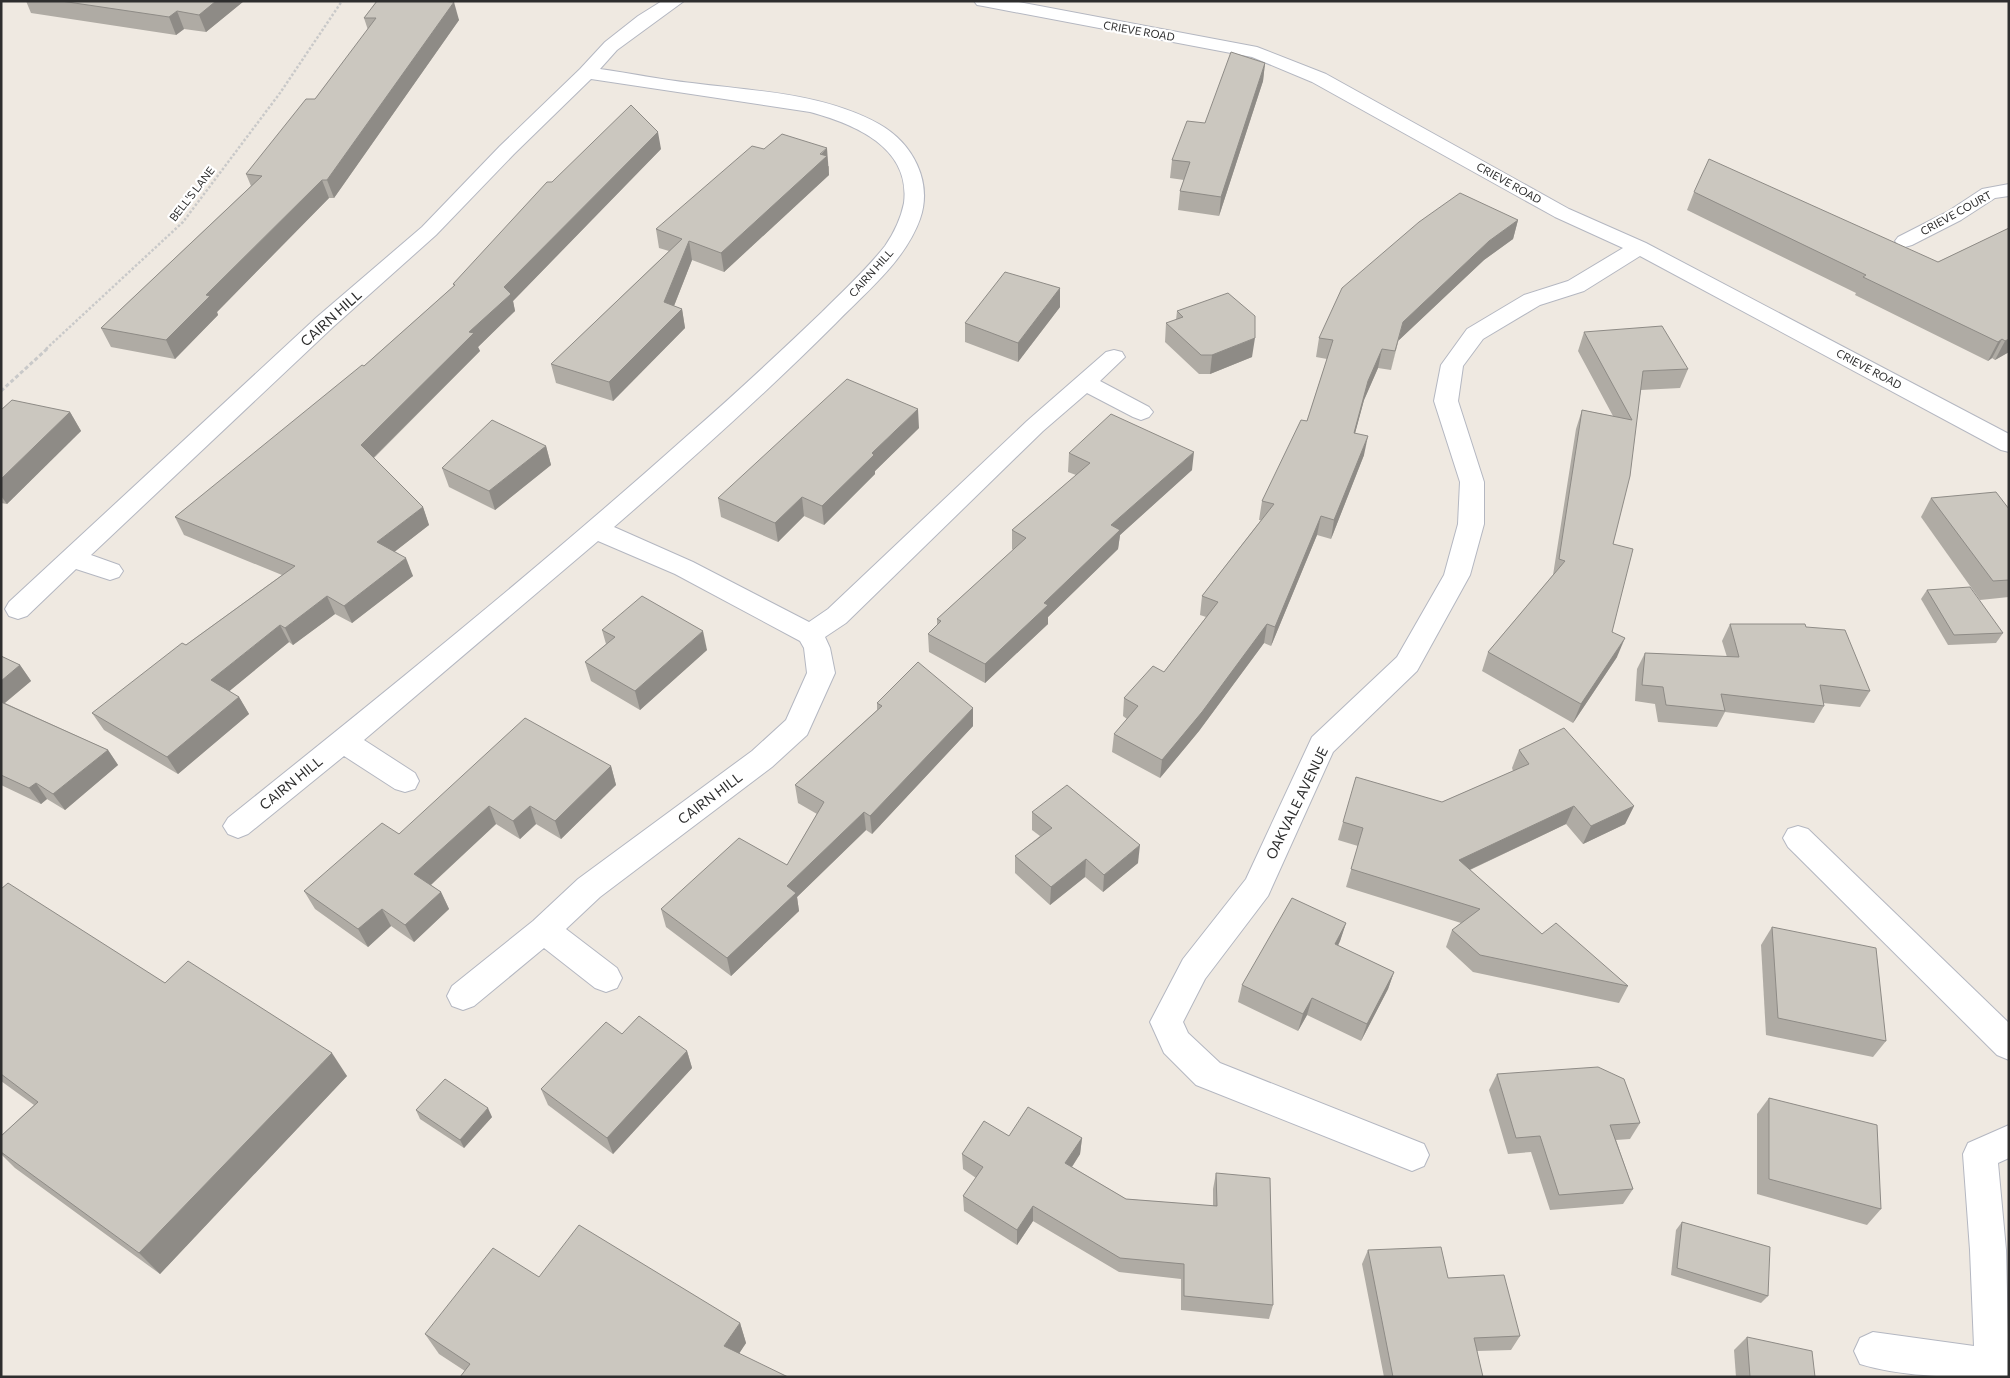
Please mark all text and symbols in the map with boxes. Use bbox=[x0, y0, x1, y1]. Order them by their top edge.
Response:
street label: CRIEVE ROAD bbox=[1102, 18, 1176, 43]
street label: CRIEVE ROAD bbox=[1474, 159, 1544, 206]
street label: BELL'S LANE bbox=[166, 164, 217, 224]
street label: CRIEVE COURT bbox=[1918, 188, 1994, 238]
street label: CAIRN HILL bbox=[846, 246, 895, 299]
street label: CAIRN HILL bbox=[297, 286, 365, 349]
street label: CRIEVE ROAD bbox=[1834, 346, 1904, 391]
street label: OAKVALE AVENUE bbox=[1262, 744, 1331, 862]
street label: CAIRN HILL bbox=[256, 752, 326, 813]
street label: CAIRN HILL bbox=[674, 768, 745, 827]

